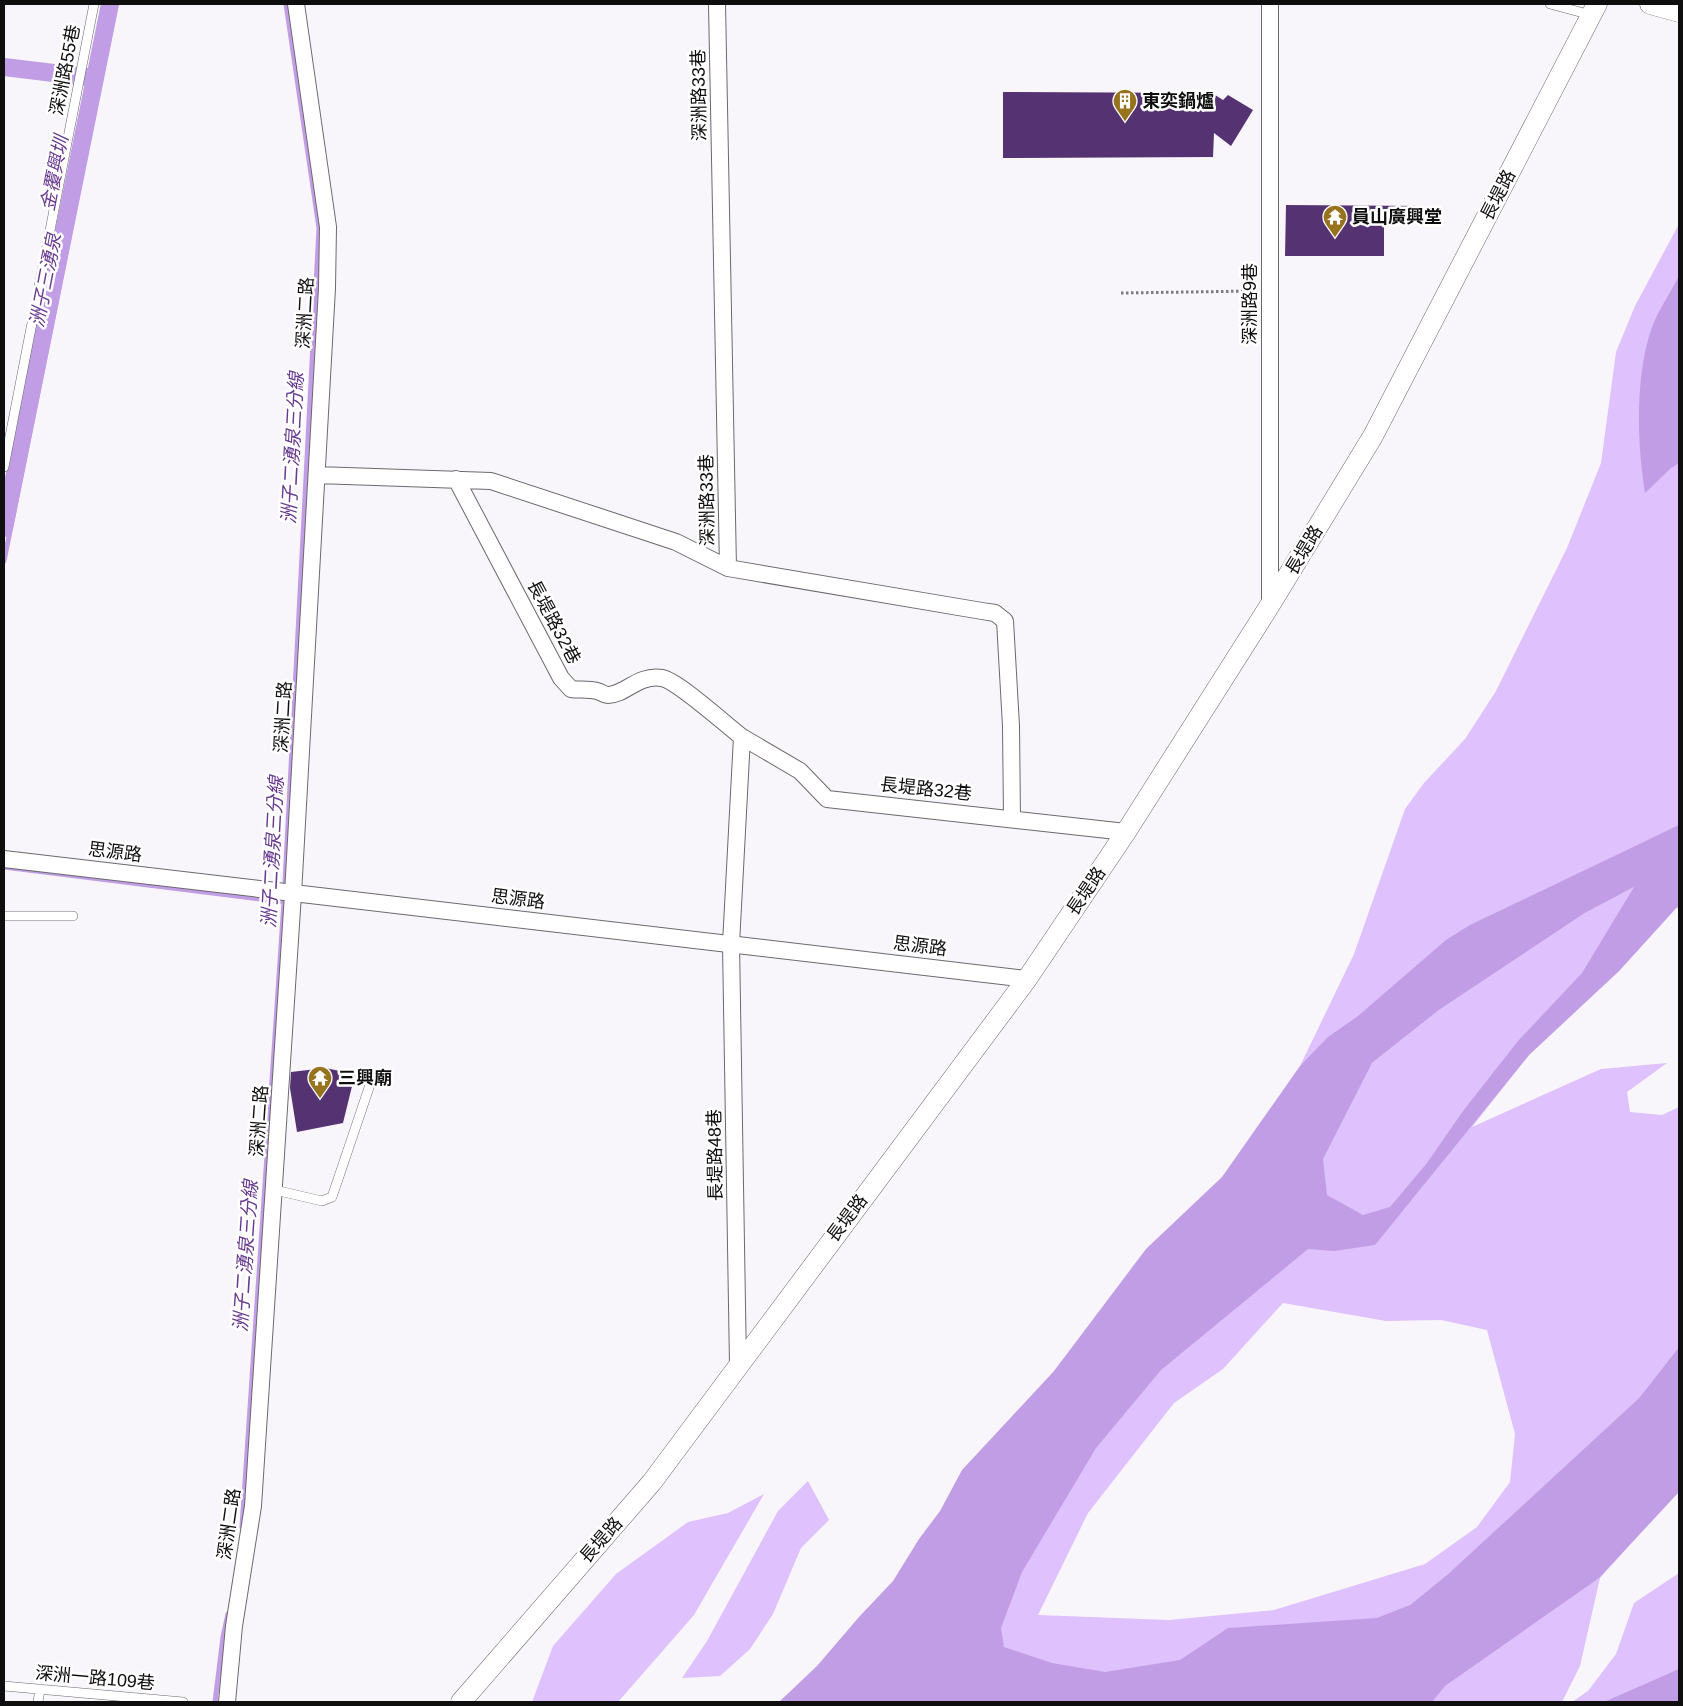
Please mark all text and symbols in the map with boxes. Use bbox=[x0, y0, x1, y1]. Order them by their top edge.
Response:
street label: 深洲路55巷 bbox=[46, 23, 84, 117]
street label: 深洲路33巷 bbox=[688, 49, 710, 141]
building icon: 東奕鍋爐 bbox=[1112, 88, 1138, 122]
place label: 東奕鍋爐 bbox=[1142, 91, 1214, 111]
water label: 金覆興圳 bbox=[37, 131, 73, 212]
street label: 長堤路 bbox=[1477, 166, 1519, 224]
temple icon: 員山廣興堂 bbox=[1322, 204, 1348, 238]
place label: 員山廣興堂 bbox=[1352, 207, 1442, 227]
water label: 洲子三湧泉 bbox=[26, 230, 65, 329]
street label: 深洲路9巷 bbox=[1240, 263, 1260, 345]
street label: 深洲二路 bbox=[293, 277, 317, 349]
water label: 洲子二湧泉三分線 bbox=[278, 370, 307, 524]
street label: 深洲路33巷 bbox=[696, 454, 718, 546]
street label: 長堤路 bbox=[1282, 522, 1326, 578]
street label: 長堤路32巷 bbox=[524, 577, 584, 667]
street label: 深洲二路 bbox=[271, 681, 295, 753]
water label: 洲子二湧泉三分線 bbox=[258, 774, 287, 928]
street label: 長堤路32巷 bbox=[879, 774, 973, 804]
street label: 思源路 bbox=[87, 839, 143, 865]
street label: 長堤路 bbox=[1063, 863, 1109, 919]
street label: 思源路 bbox=[490, 886, 546, 912]
street label: 思源路 bbox=[892, 933, 948, 959]
temple icon: 三興廟 bbox=[307, 1065, 333, 1099]
place label: 三興廟 bbox=[338, 1068, 392, 1088]
street label: 深洲二路 bbox=[247, 1084, 271, 1158]
street label: 長堤路48巷 bbox=[704, 1109, 726, 1201]
water label: 洲子二湧泉三分線 bbox=[230, 1177, 261, 1333]
street label: 長堤路 bbox=[823, 1190, 871, 1246]
street label: 深洲二路 bbox=[214, 1487, 244, 1561]
street label: 長堤路 bbox=[576, 1513, 626, 1567]
street label: 深洲一路109巷 bbox=[34, 1663, 156, 1693]

